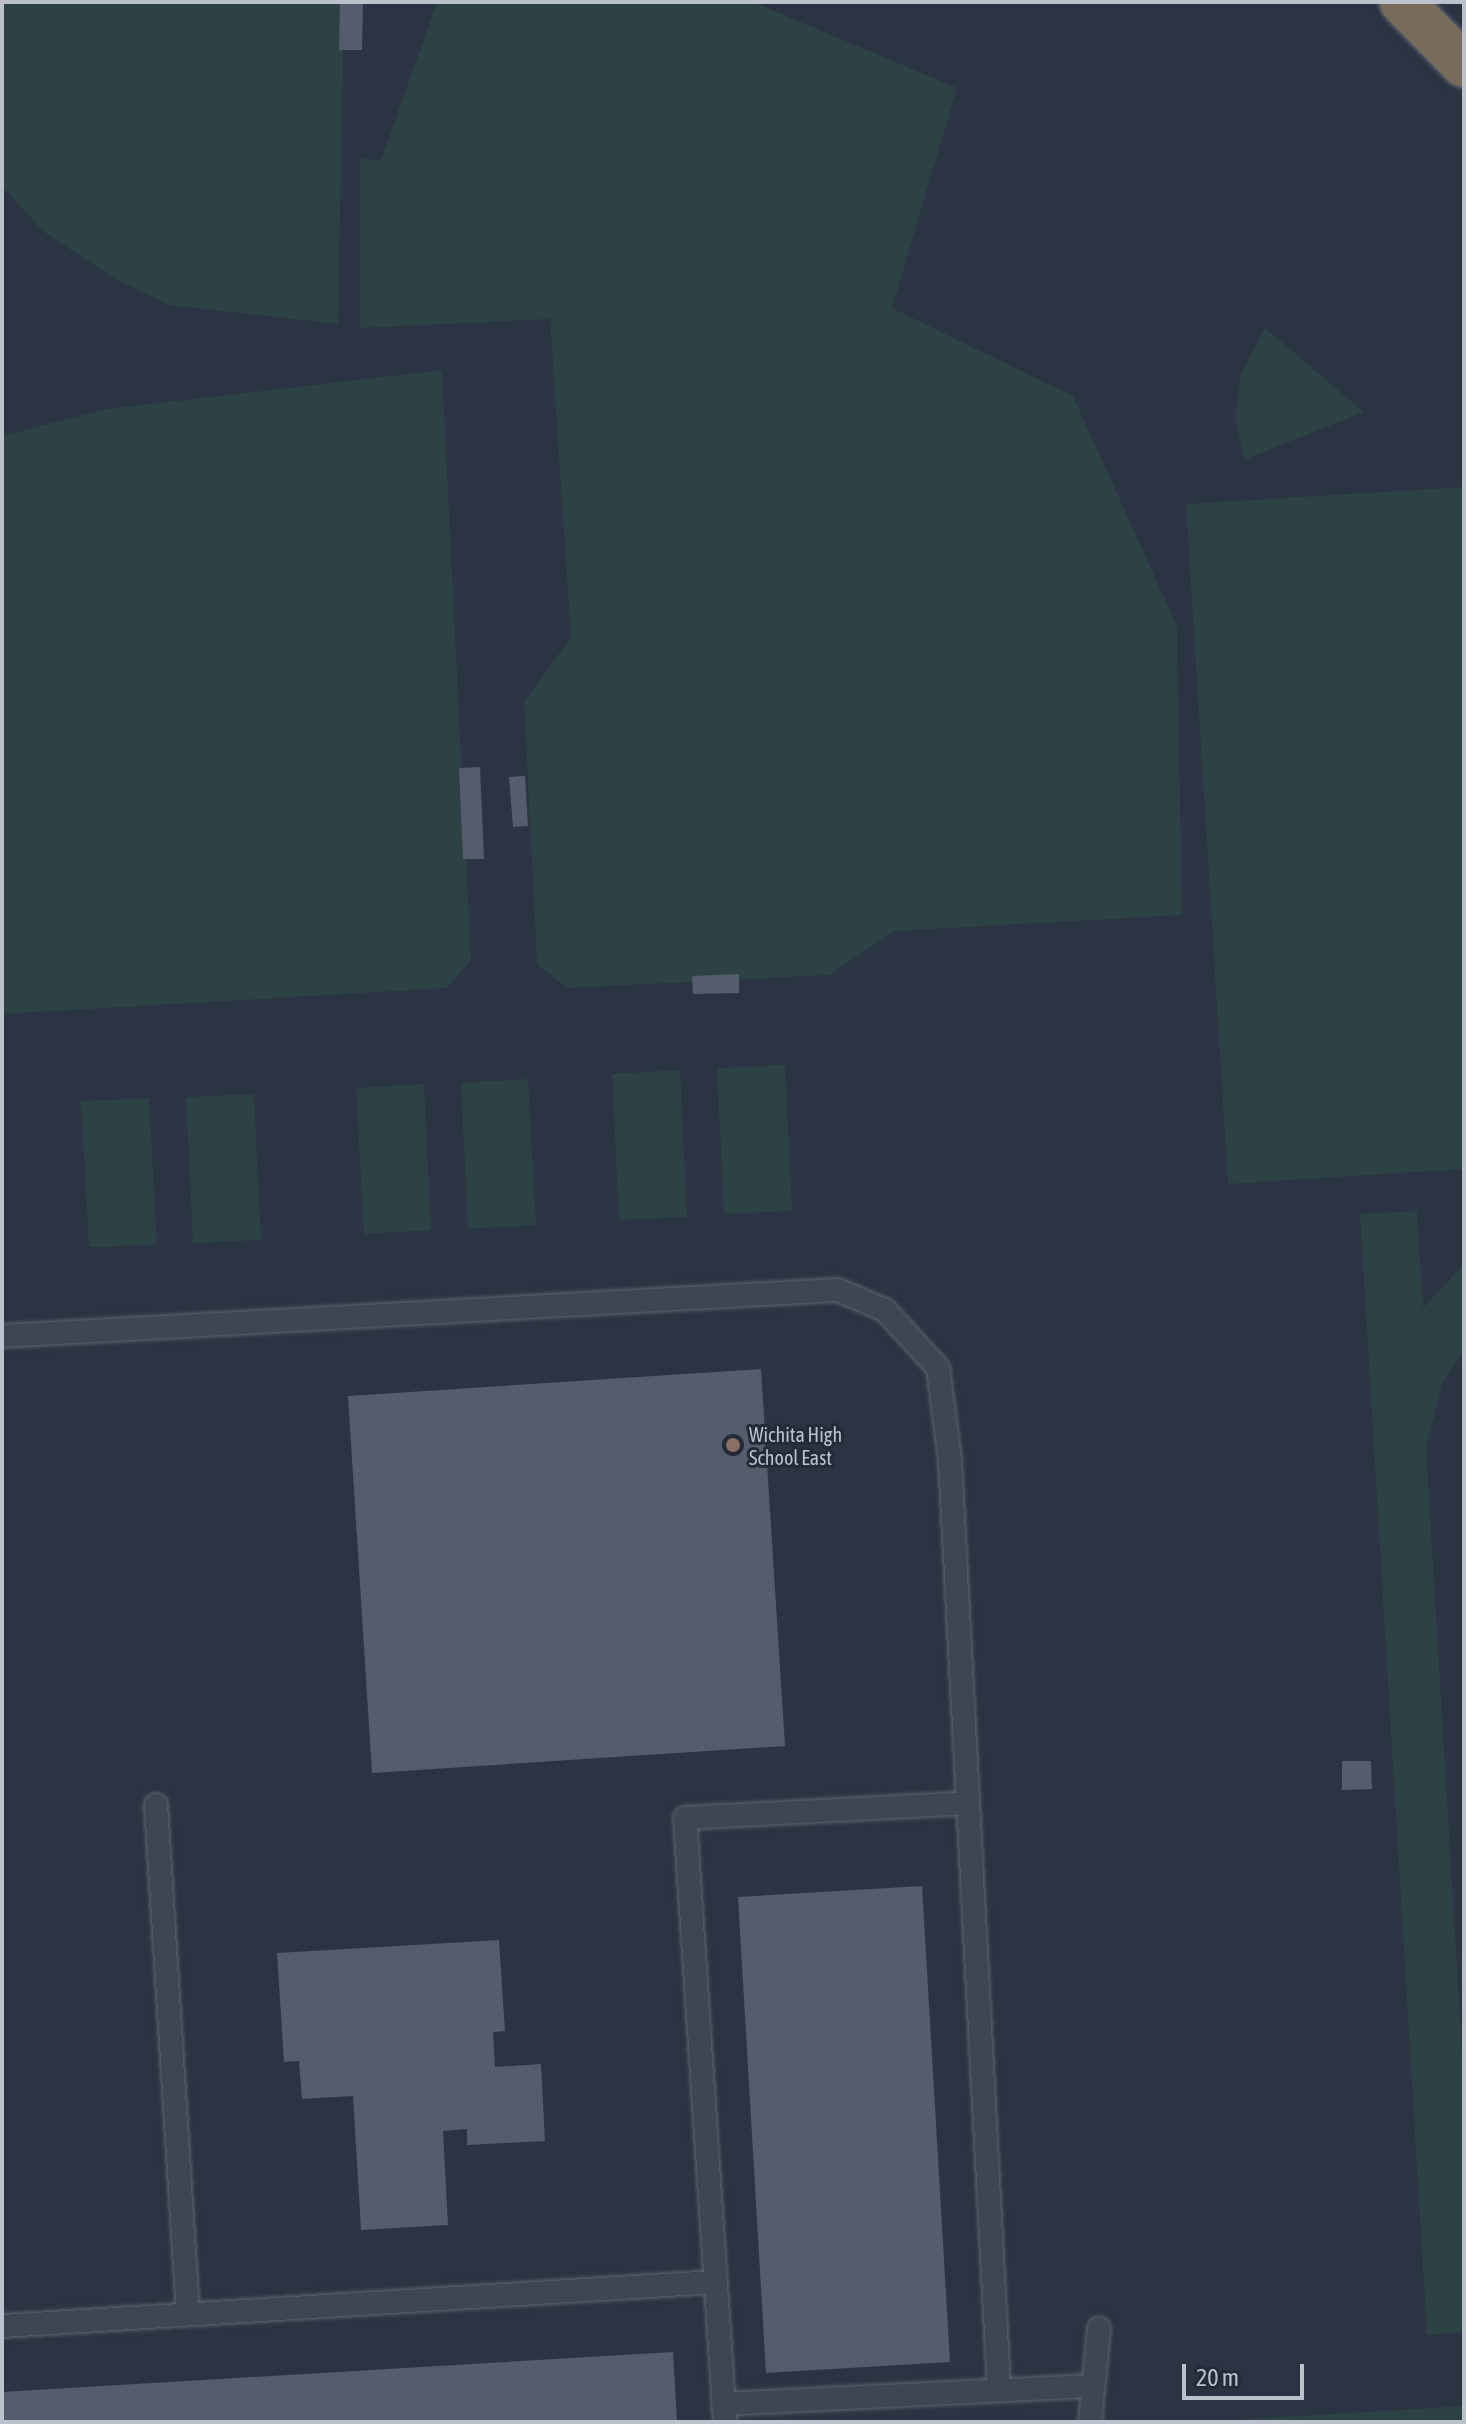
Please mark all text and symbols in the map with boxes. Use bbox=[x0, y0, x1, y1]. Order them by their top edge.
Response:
place label: Wichita High School East bbox=[749, 1422, 842, 1469]
marker: Wichita High School East bbox=[724, 1436, 742, 1454]
scale bar bbox=[1186, 2348, 1308, 2398]
text: 20 m bbox=[1196, 2364, 1239, 2391]

